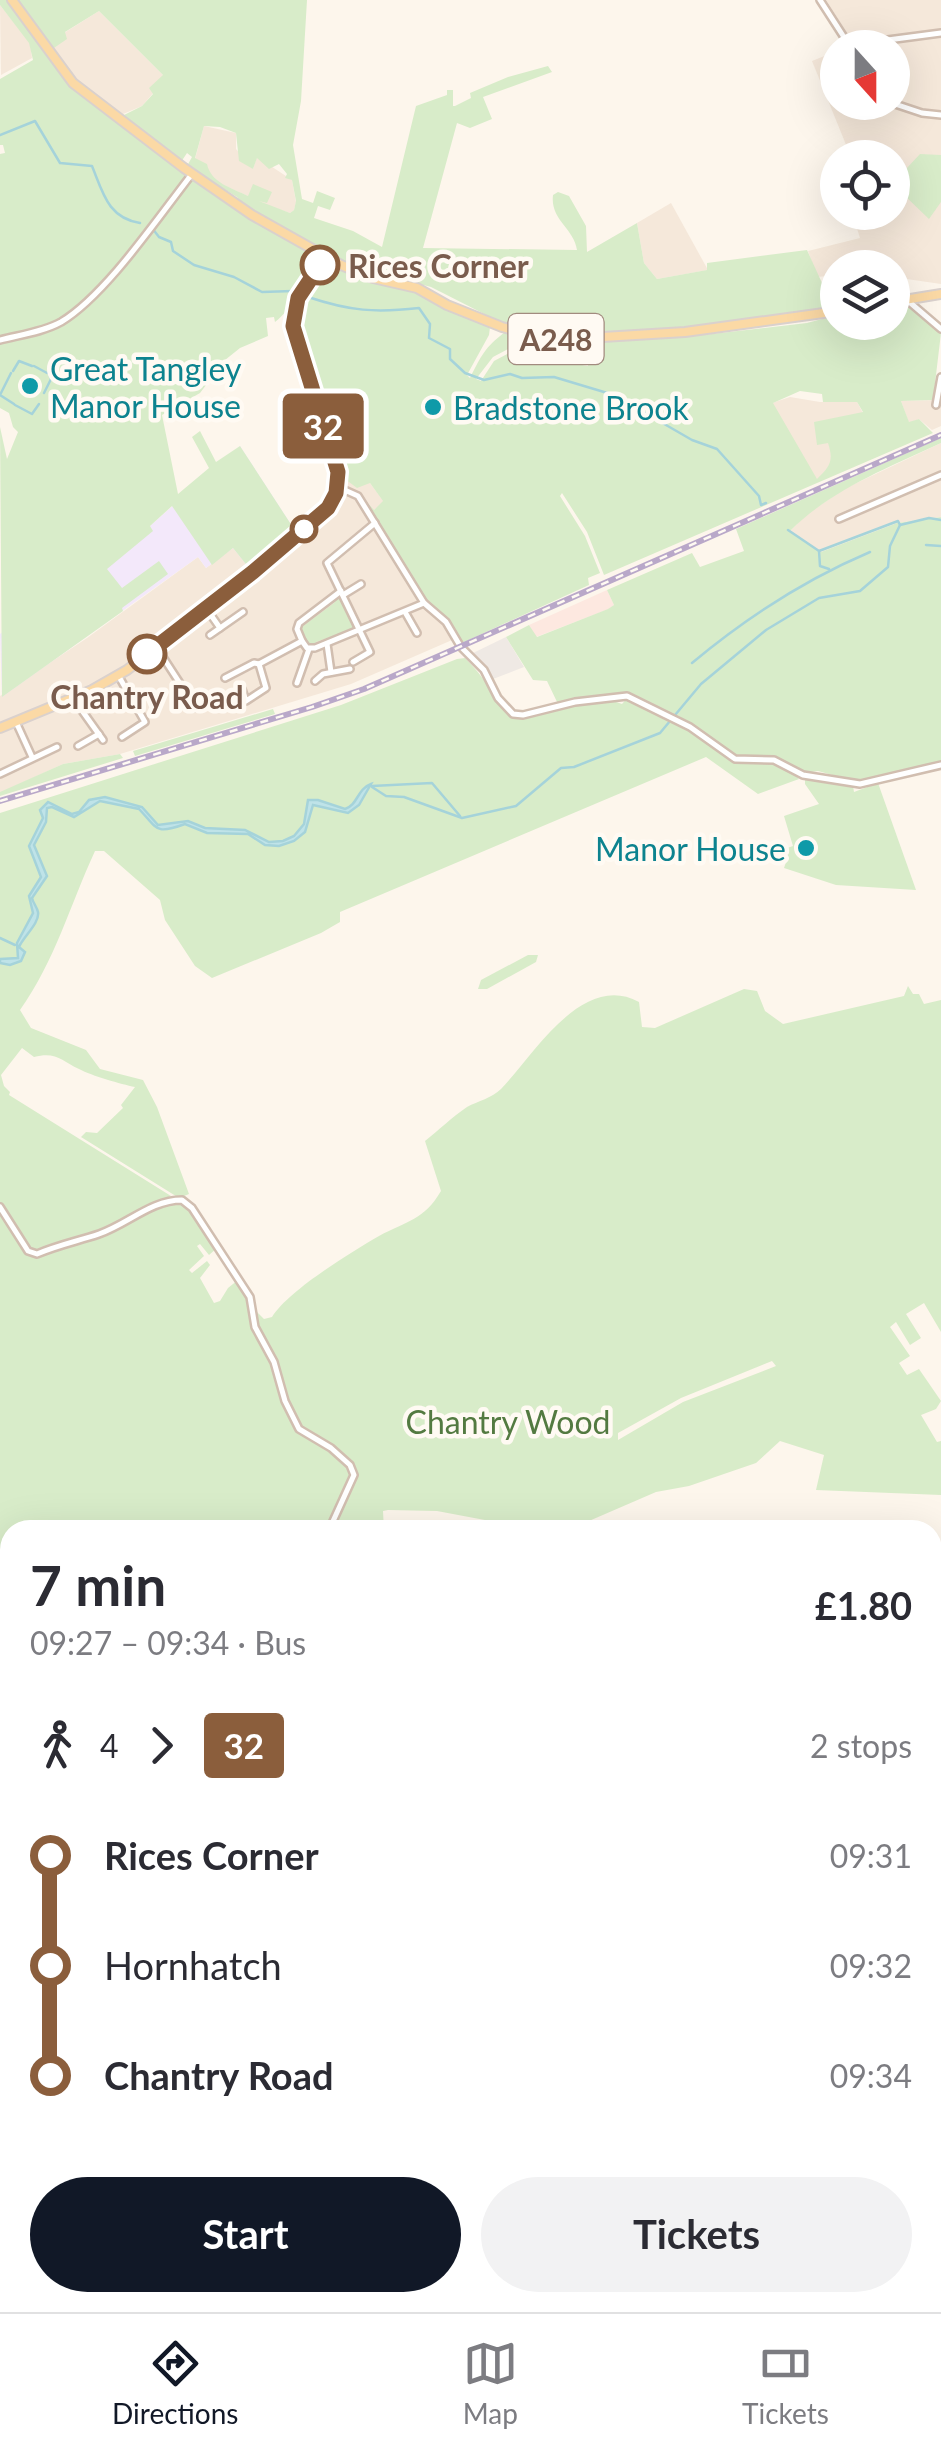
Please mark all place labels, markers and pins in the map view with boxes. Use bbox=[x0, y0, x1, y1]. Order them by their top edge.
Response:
marker: Rices Corner bbox=[301, 246, 339, 284]
place label: Rices Corner bbox=[348, 246, 529, 285]
place label: Great Tangley Manor House bbox=[50, 349, 242, 425]
marker: Great Tangley Manor House bbox=[19, 375, 41, 397]
place label: Bradstone Brook bbox=[453, 388, 690, 427]
marker: Bradstone Brook bbox=[422, 396, 444, 418]
unlabelled marker bbox=[291, 516, 317, 542]
marker: Chantry Road bbox=[128, 635, 166, 673]
place label: Chantry Road bbox=[50, 677, 244, 716]
place label: Manor House bbox=[595, 829, 786, 868]
marker: Manor House bbox=[795, 837, 817, 859]

